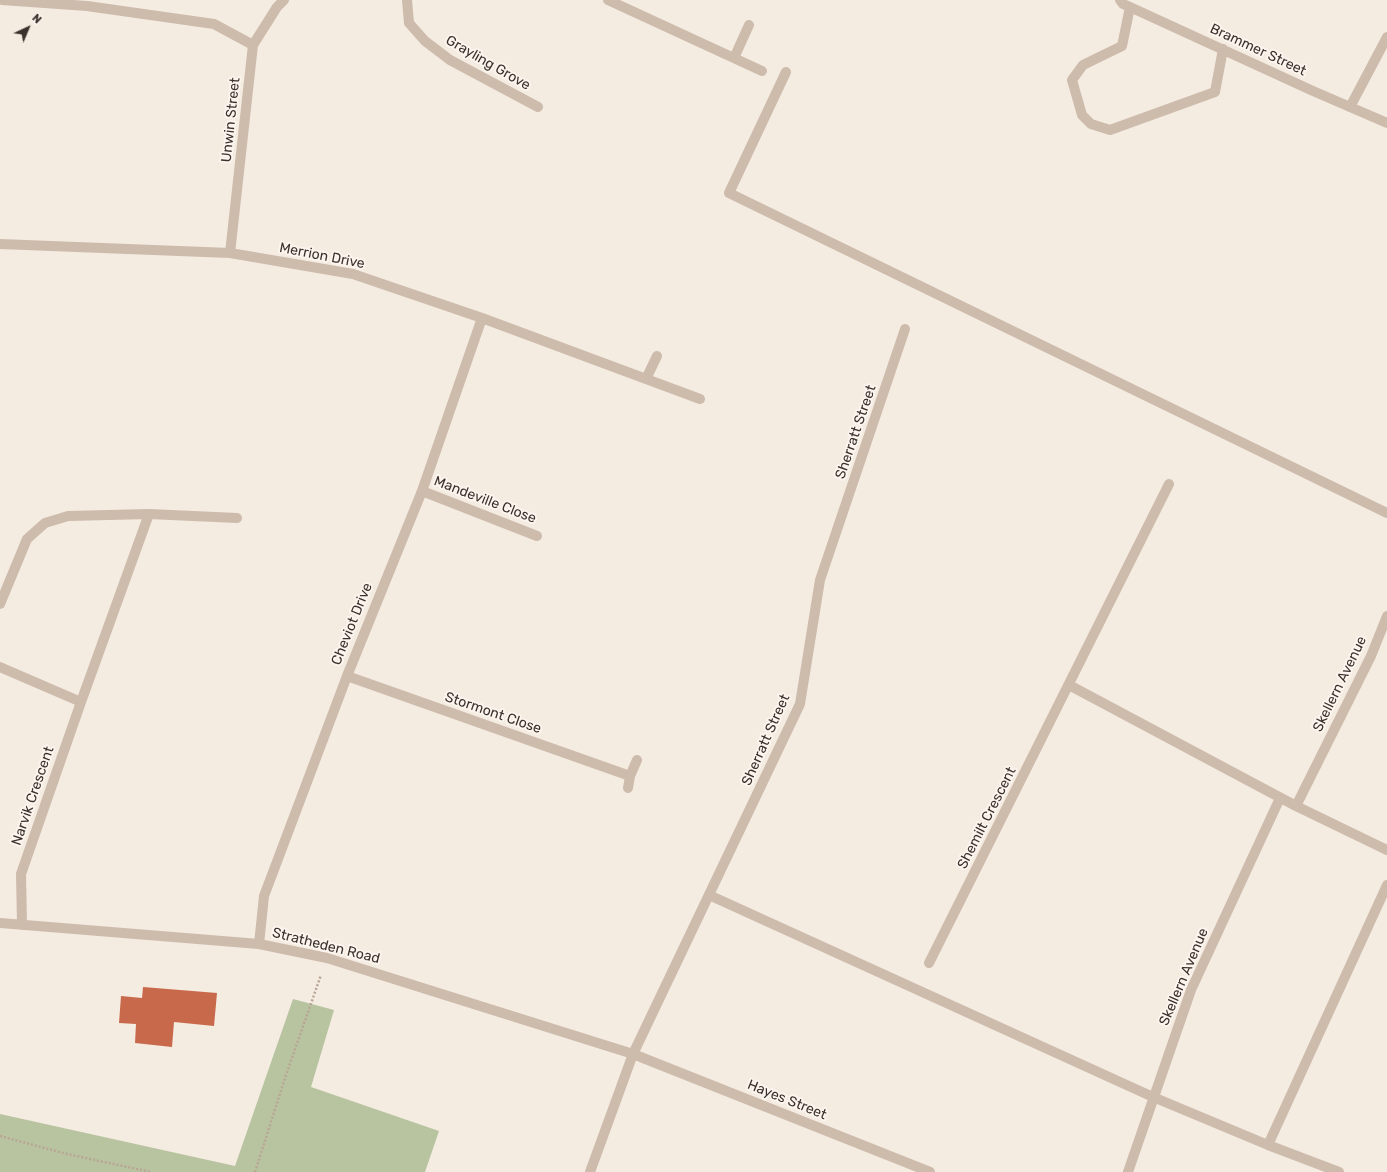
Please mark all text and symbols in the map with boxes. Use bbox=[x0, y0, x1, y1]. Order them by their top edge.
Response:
north arrow bbox=[8, 8, 48, 48]
text: N bbox=[29, 12, 44, 26]
street label: Brammer Street bbox=[1207, 20, 1309, 80]
street label: Grayling Grove bbox=[443, 32, 533, 94]
street label: Unwin Street bbox=[218, 77, 244, 163]
street label: Merrion Drive bbox=[278, 239, 366, 273]
street label: Sherratt Street bbox=[832, 383, 880, 481]
street label: Mandeville Close bbox=[431, 473, 539, 527]
street label: Cheviot Drive bbox=[328, 580, 376, 668]
street label: Skellern Avenue bbox=[1310, 633, 1370, 735]
street label: Stormont Close bbox=[442, 689, 544, 737]
street label: Sherratt Street bbox=[738, 692, 794, 788]
street label: Narvik Crescent bbox=[8, 744, 58, 848]
street label: Shemilt Crescent bbox=[954, 764, 1020, 872]
street label: Stratheden Road bbox=[271, 925, 381, 967]
street label: Skellern Avenue bbox=[1156, 926, 1212, 1028]
street label: Hayes Street bbox=[745, 1076, 829, 1124]

